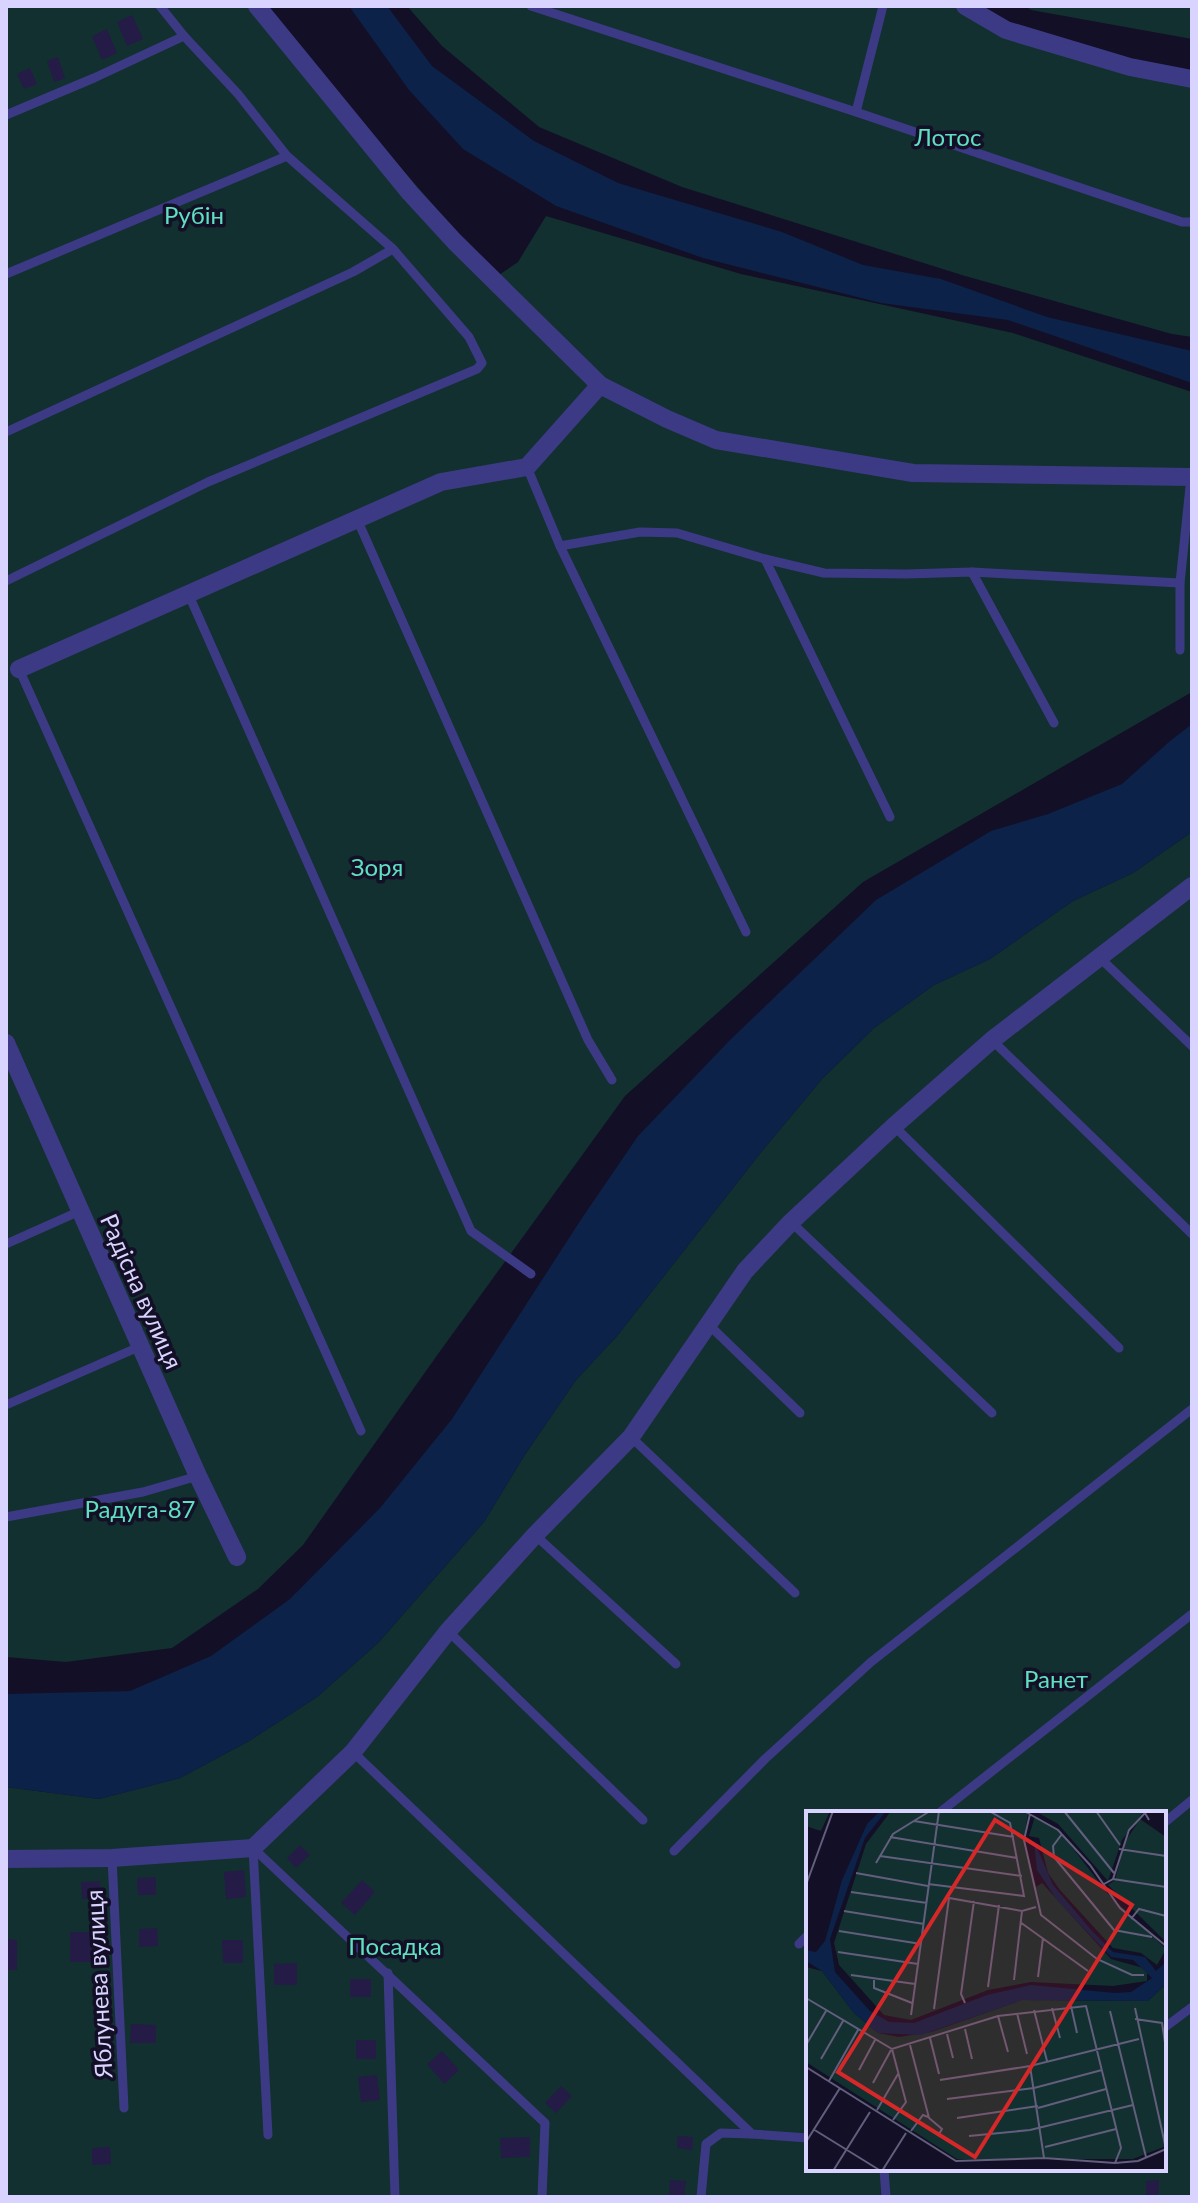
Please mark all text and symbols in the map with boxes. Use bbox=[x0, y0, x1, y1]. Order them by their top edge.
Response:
park label: Лотос bbox=[914, 122, 981, 151]
park label: Рубін bbox=[164, 200, 224, 229]
park label: Зоря bbox=[351, 852, 403, 881]
street label: Радісна вулиця bbox=[95, 1209, 189, 1373]
park label: Радуга-87 bbox=[84, 1494, 196, 1523]
park label: Ранет bbox=[1024, 1664, 1088, 1693]
inset map bbox=[806, 1811, 1166, 2171]
street label: Яблунева вулиця bbox=[79, 1889, 117, 2080]
park label: Посадка bbox=[348, 1931, 442, 1960]

